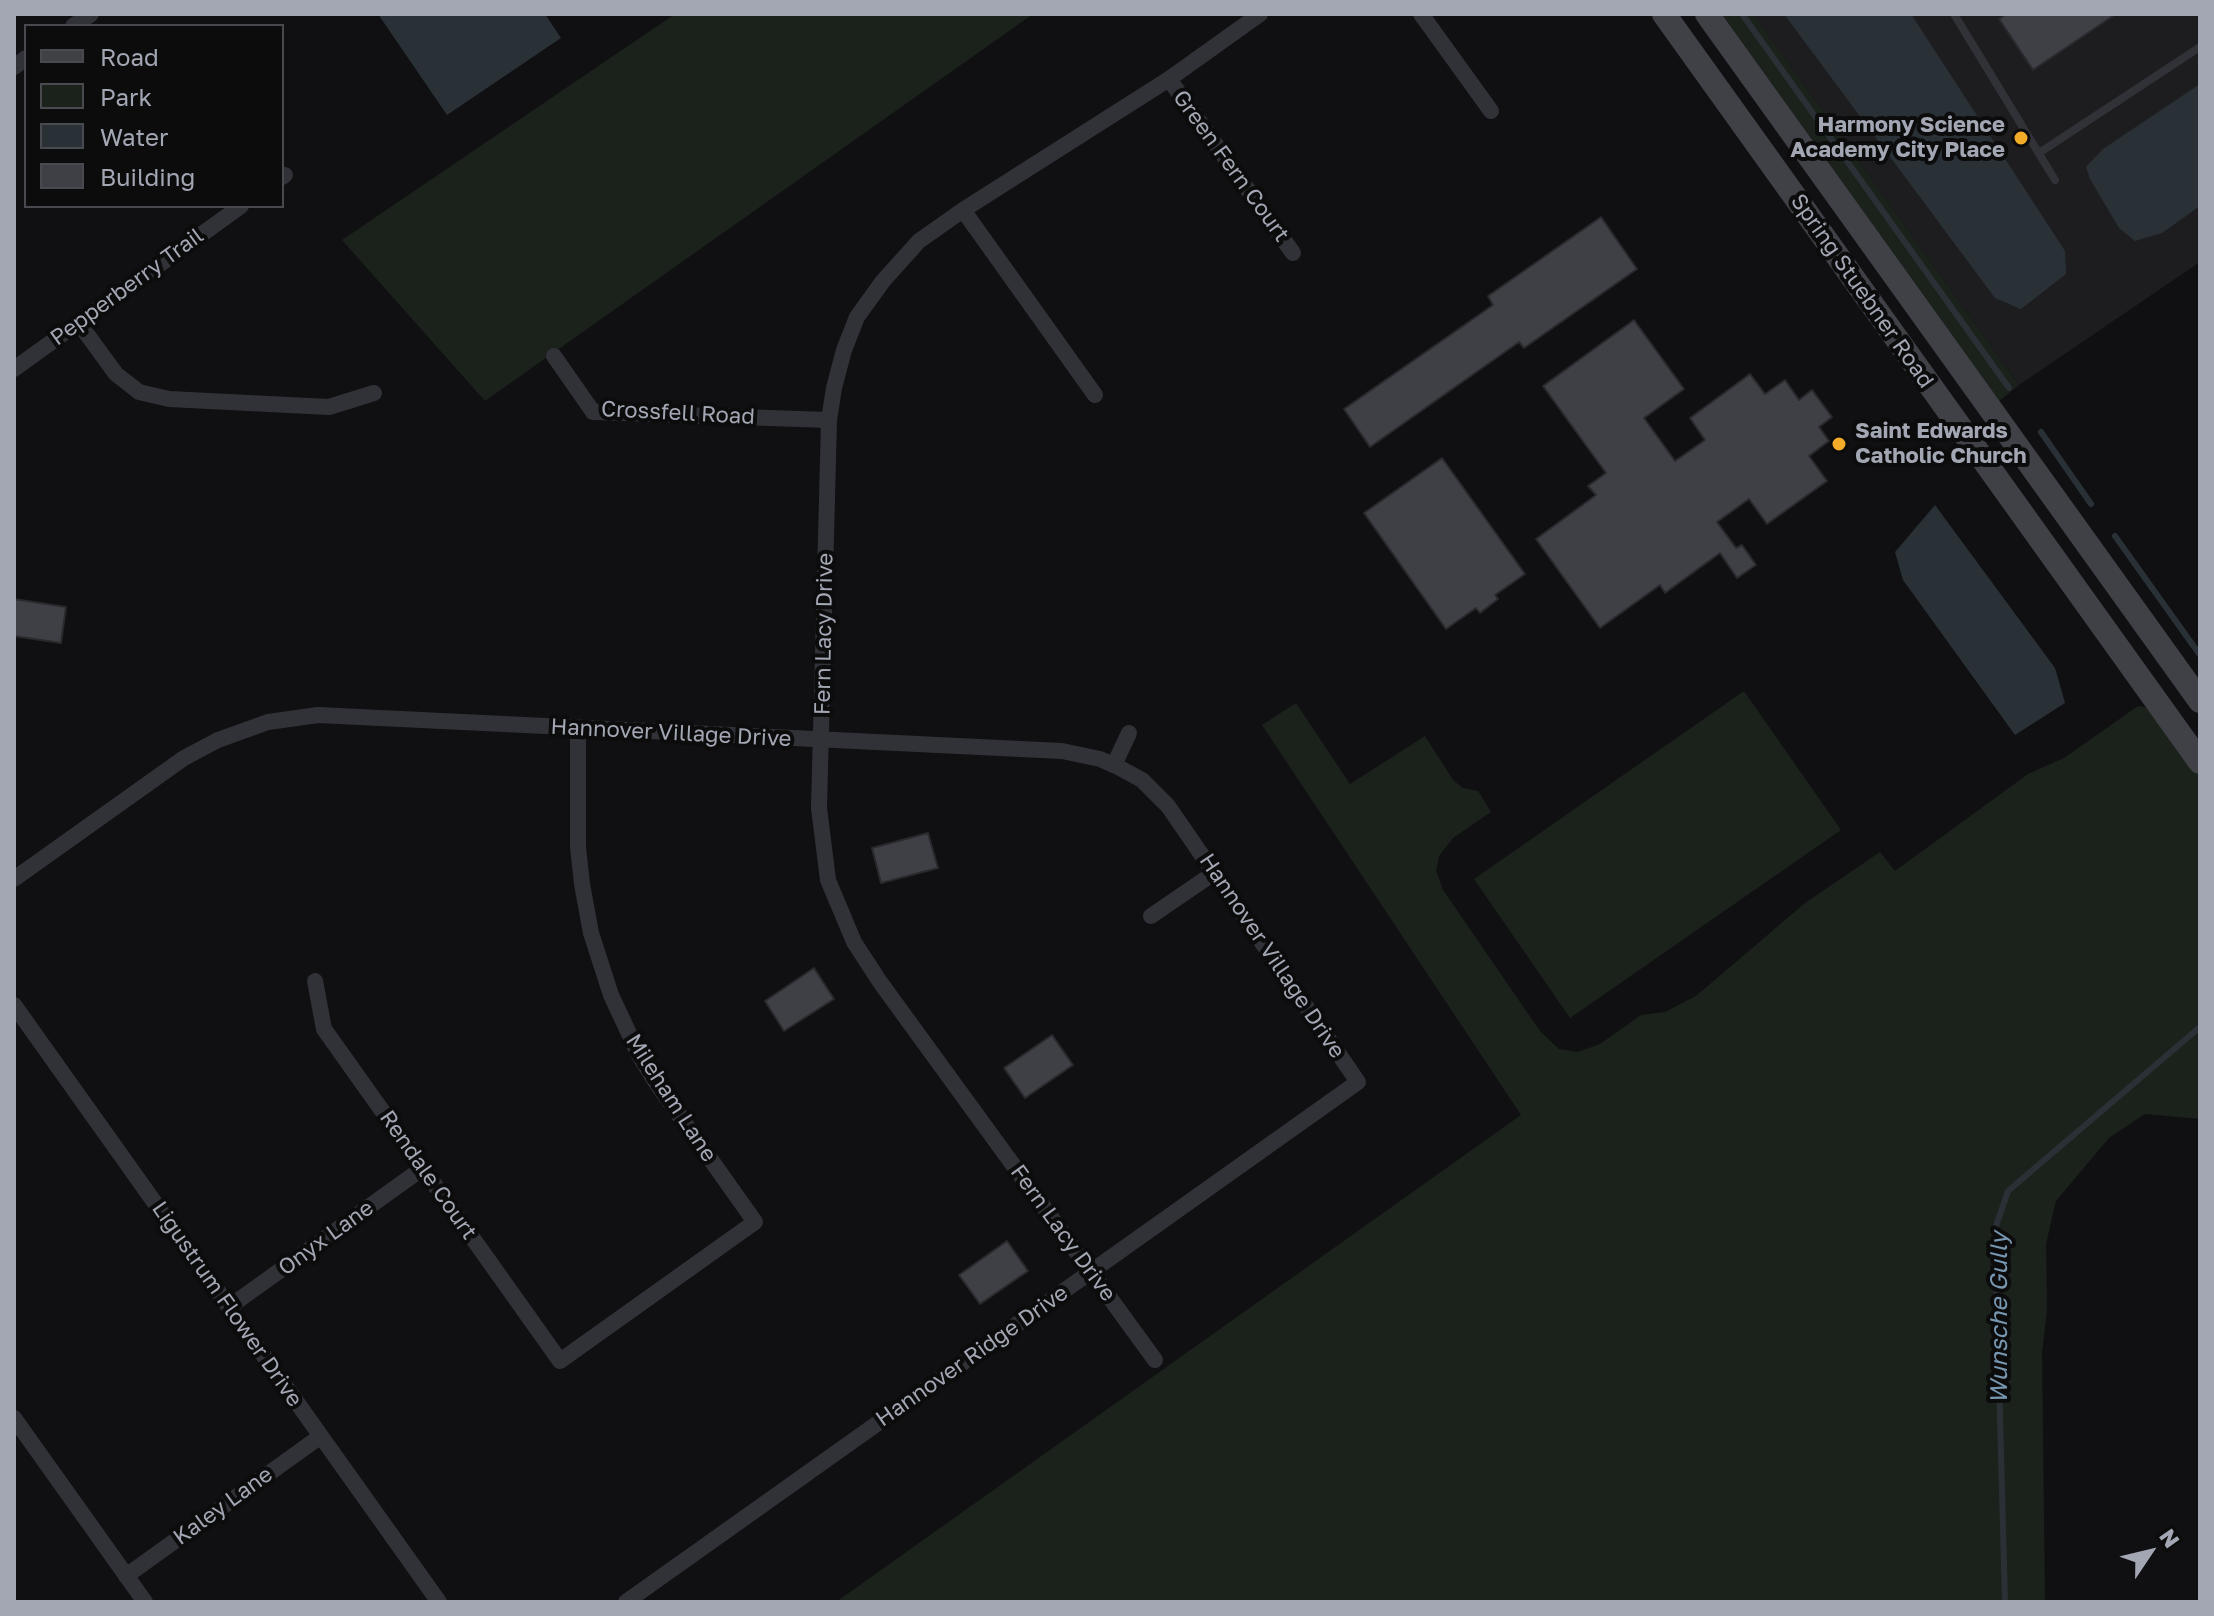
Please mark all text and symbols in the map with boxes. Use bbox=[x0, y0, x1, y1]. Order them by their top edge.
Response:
legend bbox=[24, 24, 284, 208]
text: Road bbox=[100, 42, 159, 71]
text: Park bbox=[100, 82, 152, 111]
street label: Green Fern Court bbox=[1167, 85, 1295, 247]
place label: Harmony Science Academy City Place bbox=[1790, 112, 2005, 164]
text: Water bbox=[100, 122, 168, 151]
marker: Harmony Science Academy City Place bbox=[2012, 129, 2030, 147]
text: Building bbox=[100, 162, 195, 191]
street label: Spring Stuebner Road bbox=[1785, 189, 1939, 393]
street label: Pepperberry Trail bbox=[45, 223, 209, 351]
street label: Crossfell Road bbox=[600, 396, 756, 430]
place label: Saint Edwards Catholic Church bbox=[1855, 418, 2026, 470]
marker: Saint Edwards Catholic Church bbox=[1830, 435, 1848, 453]
street label: Fern Lacy Drive bbox=[809, 553, 839, 715]
street label: Hannover Village Drive bbox=[550, 714, 792, 752]
street label: Hannover Village Drive bbox=[1194, 849, 1350, 1063]
street label: Mileham Lane bbox=[620, 1029, 722, 1167]
street label: Rendale Court bbox=[374, 1105, 482, 1245]
street label: Fern Lacy Drive bbox=[1005, 1160, 1121, 1306]
street label: Onyx Lane bbox=[273, 1195, 379, 1281]
street label: Ligustrum Flower Drive bbox=[146, 1196, 308, 1412]
water label: Wunsche Gully bbox=[1985, 1232, 2013, 1404]
street label: Hannover Ridge Drive bbox=[871, 1280, 1073, 1432]
street label: Kaley Lane bbox=[168, 1461, 278, 1551]
north arrow bbox=[2110, 1512, 2190, 1592]
text: N bbox=[2154, 1523, 2186, 1553]

